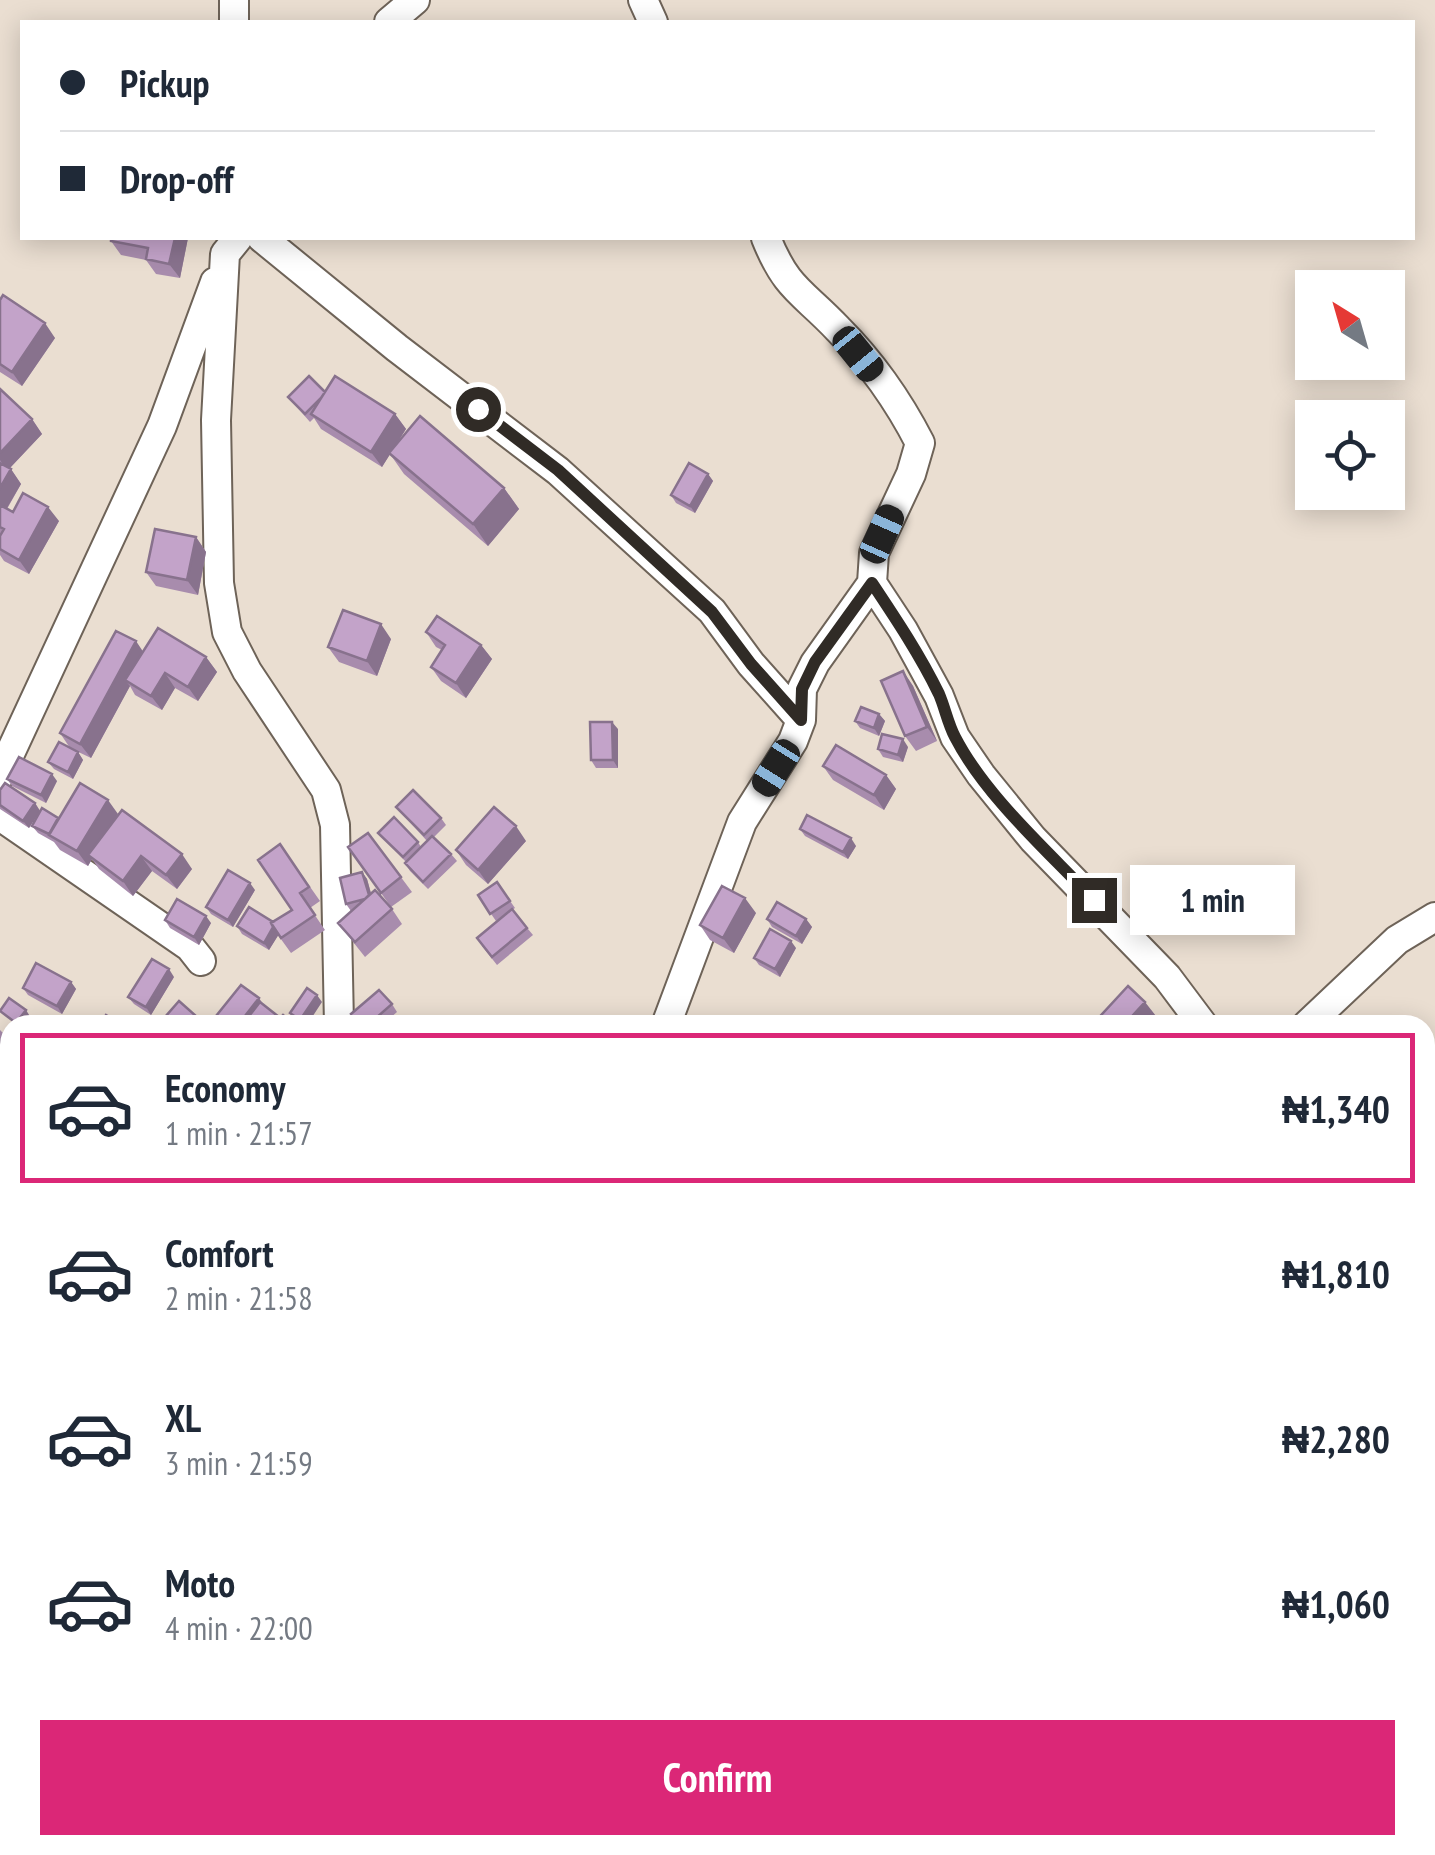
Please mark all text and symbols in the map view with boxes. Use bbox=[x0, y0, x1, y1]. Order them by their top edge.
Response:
text: Pickup bbox=[120, 58, 210, 107]
text: Drop-off bbox=[120, 154, 234, 203]
north arrow bbox=[1295, 270, 1405, 380]
map controls bbox=[1295, 270, 1405, 510]
car bbox=[827, 321, 889, 387]
route start bbox=[456, 387, 501, 432]
button: locate bbox=[1295, 400, 1405, 510]
car bbox=[856, 500, 908, 568]
car bbox=[747, 735, 805, 801]
callout: 1 min bbox=[1129, 865, 1294, 935]
route end bbox=[1072, 878, 1117, 923]
text: 1 min bbox=[1180, 879, 1245, 921]
icon: car bbox=[45, 1063, 135, 1153]
text: Economy bbox=[165, 1063, 285, 1112]
text: ₦1,340 bbox=[1282, 1084, 1390, 1133]
text: 1 min · 21:57 bbox=[165, 1112, 313, 1154]
icon: car bbox=[45, 1228, 135, 1318]
text: Comfort bbox=[165, 1228, 274, 1277]
text: ₦1,810 bbox=[1282, 1249, 1390, 1298]
text: 2 min · 21:58 bbox=[165, 1277, 313, 1319]
icon: car bbox=[45, 1393, 135, 1483]
text: XL bbox=[165, 1393, 201, 1442]
text: ₦2,280 bbox=[1282, 1414, 1390, 1463]
text: 3 min · 21:59 bbox=[165, 1442, 313, 1484]
icon: car bbox=[45, 1558, 135, 1648]
text: Moto bbox=[165, 1558, 235, 1607]
text: ₦1,060 bbox=[1282, 1579, 1390, 1628]
text: 4 min · 22:00 bbox=[165, 1607, 313, 1649]
button: Confirm bbox=[40, 1720, 1395, 1835]

